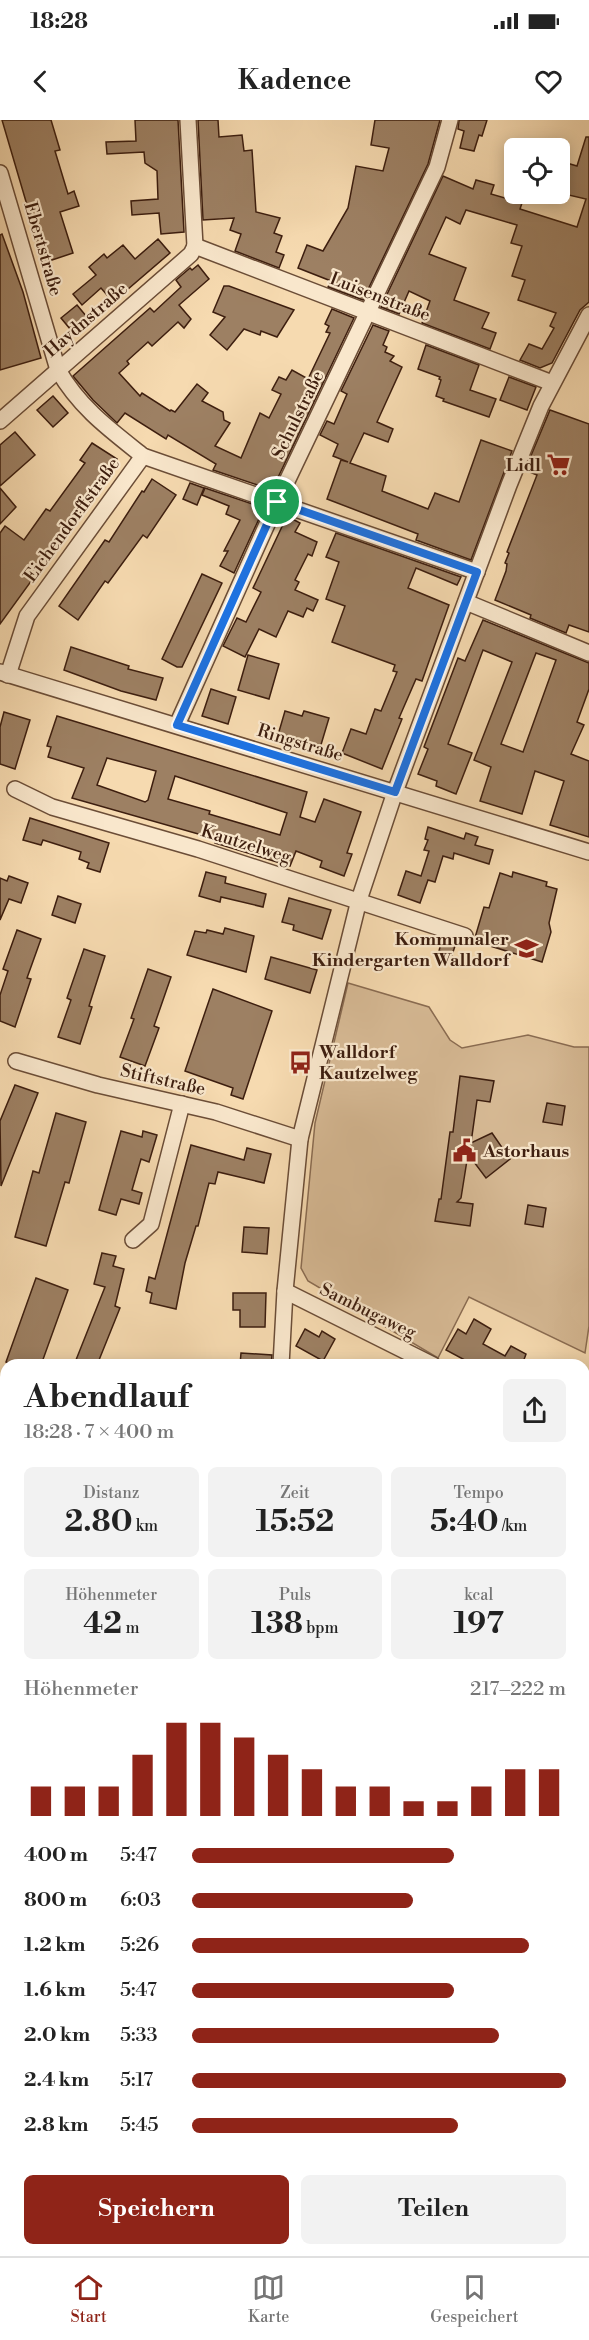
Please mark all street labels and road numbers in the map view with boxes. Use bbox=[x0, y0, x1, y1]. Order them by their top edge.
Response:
street label: Ebertstraße bbox=[19, 199, 67, 299]
street label: Luisenstraße bbox=[326, 267, 434, 327]
street label: Haydnstraße bbox=[40, 277, 132, 363]
street label: Schulstraße bbox=[267, 367, 329, 463]
street label: Eichendorffstraße bbox=[19, 453, 125, 587]
street label: Ringstraße bbox=[254, 719, 346, 767]
street label: Kautzelweg bbox=[198, 819, 295, 869]
street label: Stiftstraße bbox=[118, 1059, 208, 1101]
street label: Sambugaweg bbox=[316, 1278, 421, 1345]

